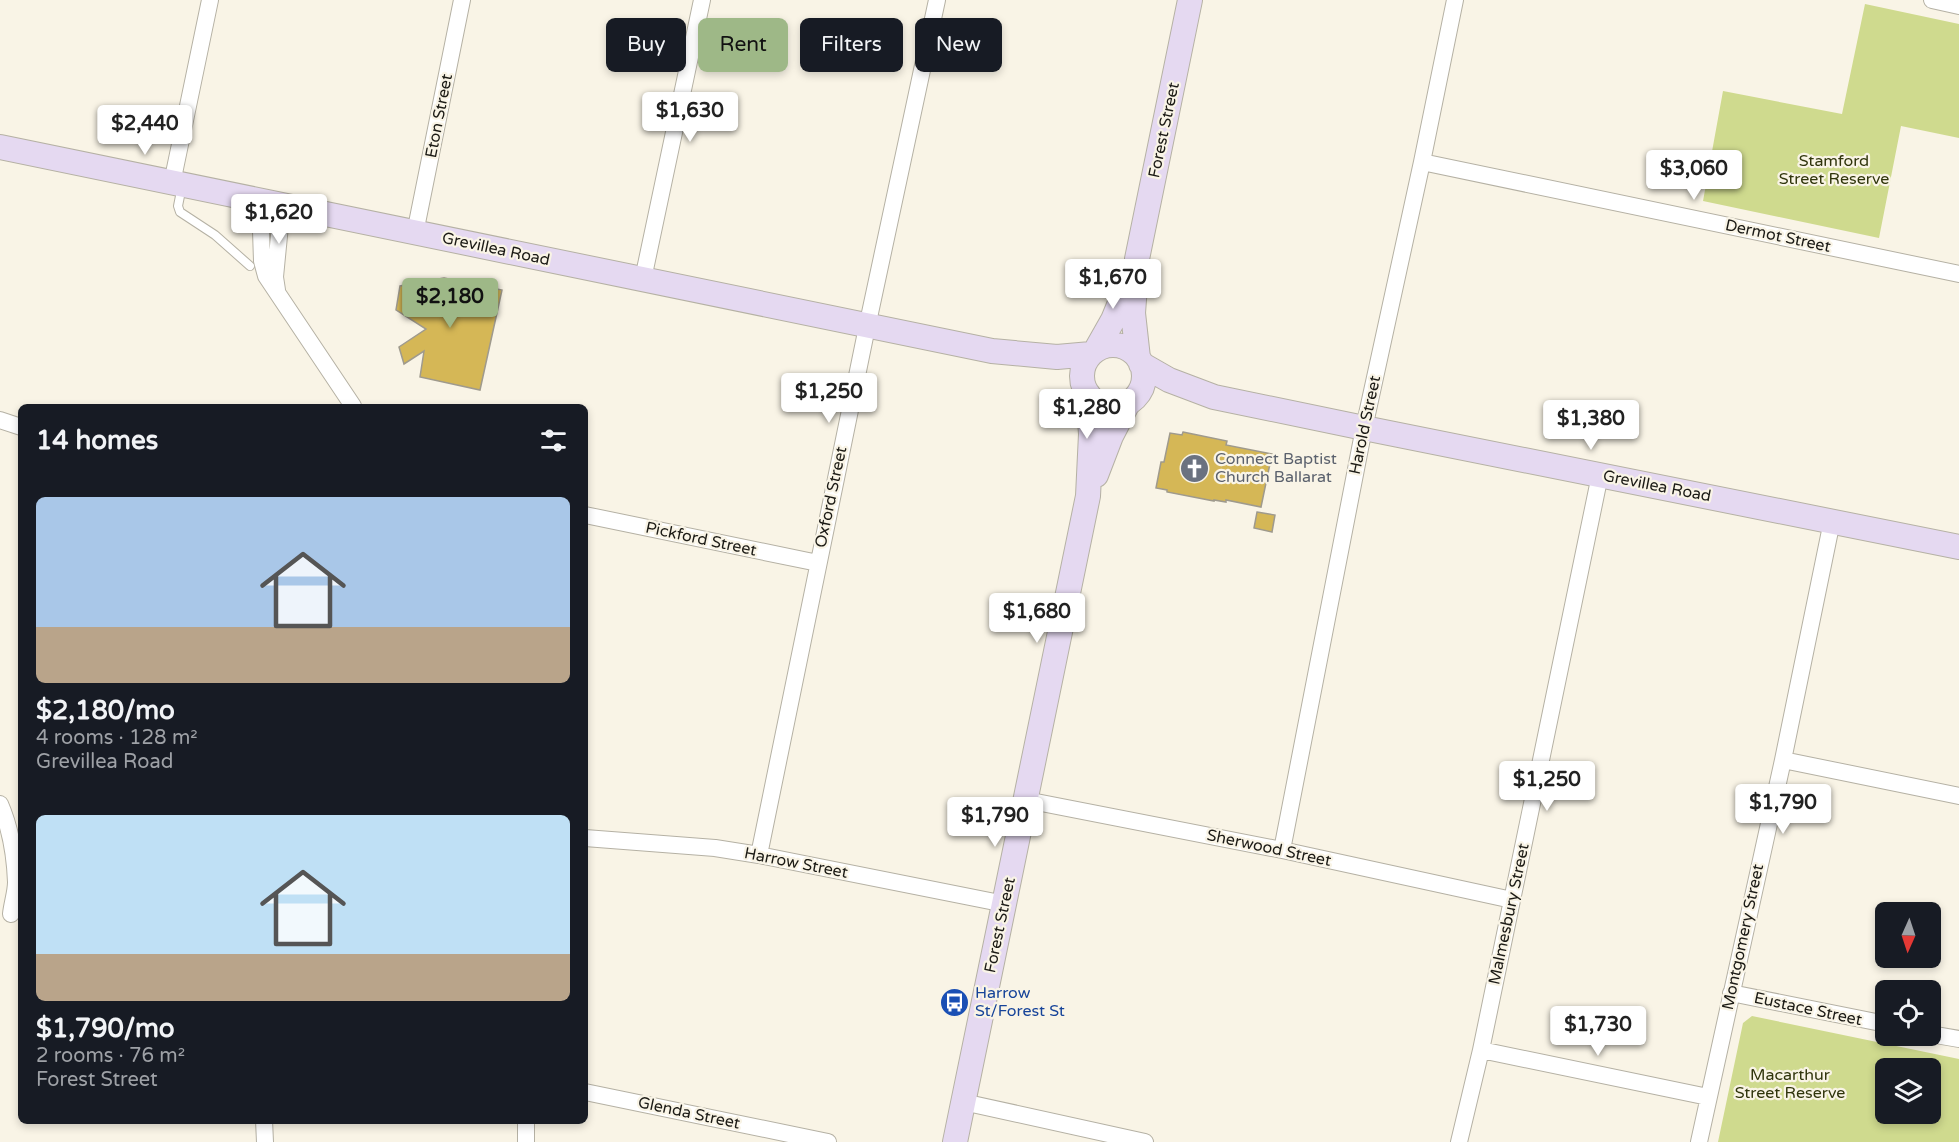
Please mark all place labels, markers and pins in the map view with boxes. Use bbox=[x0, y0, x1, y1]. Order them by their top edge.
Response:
pin: $1,630 bbox=[641, 92, 739, 143]
pin: $2,440 bbox=[96, 105, 194, 156]
pin: $3,060 bbox=[1645, 150, 1743, 201]
pin: $1,620 bbox=[230, 194, 328, 245]
pin: $1,670 bbox=[1064, 259, 1162, 310]
pin: $2,180 bbox=[401, 278, 499, 329]
pin: $1,250 bbox=[780, 373, 878, 424]
pin: $1,280 bbox=[1038, 389, 1136, 440]
pin: $1,380 bbox=[1542, 400, 1640, 451]
place label: Connect Baptist Church Ballarat bbox=[1215, 449, 1337, 487]
church icon: Connect Baptist Church Ballarat bbox=[1178, 452, 1210, 484]
pin: $1,680 bbox=[988, 593, 1086, 644]
pin: $1,250 bbox=[1498, 761, 1596, 812]
pin: $1,790 bbox=[1734, 784, 1832, 835]
pin: $1,790 bbox=[946, 797, 1044, 848]
place label: Harrow St/Forest St bbox=[975, 983, 1065, 1021]
bus stop icon: Harrow St/Forest St bbox=[938, 986, 970, 1018]
pin: $1,730 bbox=[1549, 1006, 1647, 1057]

